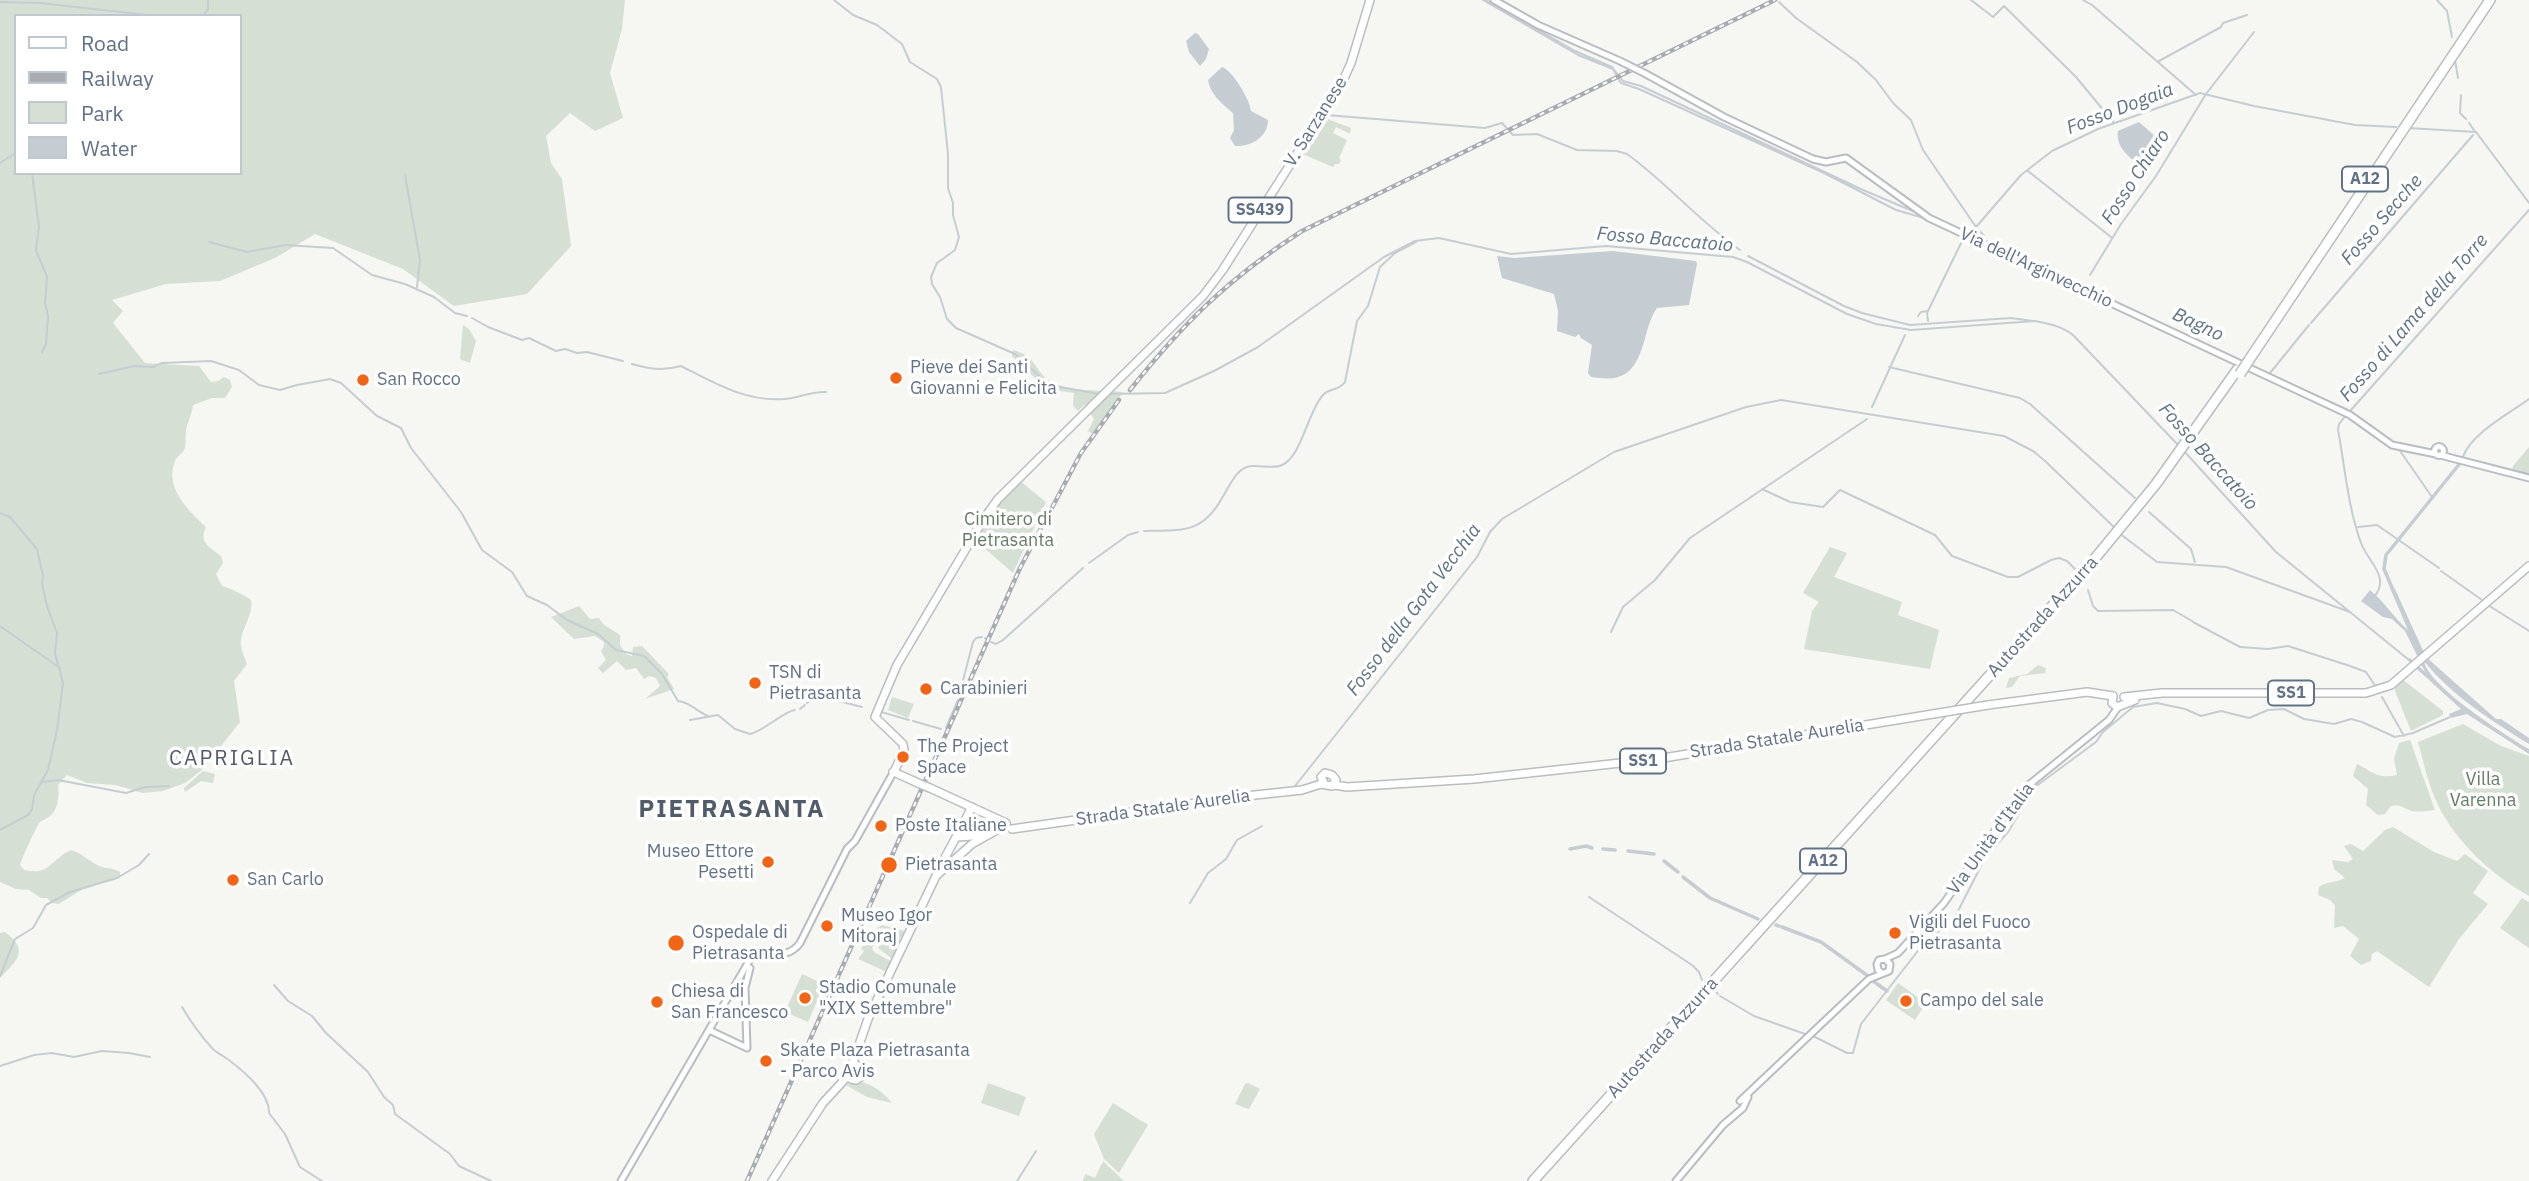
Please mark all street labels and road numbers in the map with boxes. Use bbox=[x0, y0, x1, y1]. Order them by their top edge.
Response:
street label: V. Sarzanese bbox=[1280, 73, 1352, 171]
road number: A12 bbox=[2342, 167, 2388, 192]
road number: SS439 bbox=[1228, 198, 1292, 222]
street label: Via dell'Arginvecchio bbox=[1956, 223, 2116, 313]
street label: Autostrada Azzurra bbox=[1983, 552, 2103, 682]
road number: SS1 bbox=[2268, 680, 2314, 706]
street label: Strada Statale Aurelia bbox=[1689, 715, 1865, 763]
road number: SS1 bbox=[1620, 748, 1666, 774]
street label: Via Unità d'Italia bbox=[1943, 779, 2039, 899]
street label: Strada Statale Aurelia bbox=[1074, 785, 1252, 831]
road number: A12 bbox=[1800, 848, 1846, 874]
street label: Autostrada Azzurra bbox=[1603, 973, 1723, 1103]

